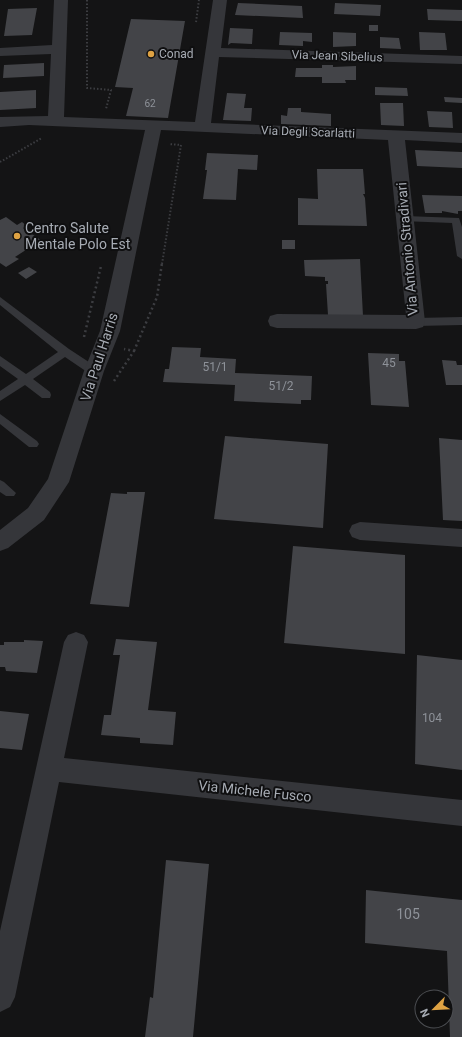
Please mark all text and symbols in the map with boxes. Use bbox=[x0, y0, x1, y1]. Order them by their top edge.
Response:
place label: Conad bbox=[159, 47, 194, 61]
street label: Via Jean Sibelius bbox=[291, 47, 383, 65]
marker: Conad bbox=[146, 49, 156, 59]
house number: 62 bbox=[144, 98, 156, 109]
street label: Via Degli Scarlatti bbox=[261, 123, 355, 141]
street label: Via Antonio Stradivari bbox=[393, 182, 421, 316]
place label: Centro Salute Mentale Polo Est bbox=[25, 220, 131, 252]
marker: Centro Salute Mentale Polo Est bbox=[12, 231, 22, 241]
street label: Via Paul Harris bbox=[77, 311, 121, 403]
house number: 45 bbox=[382, 356, 396, 370]
house number: 51/1 bbox=[202, 360, 228, 374]
house number: 51/2 bbox=[268, 379, 294, 393]
house number: 104 bbox=[422, 711, 442, 725]
street label: Via Michele Fusco bbox=[198, 777, 312, 805]
house number: 105 bbox=[396, 906, 420, 922]
north arrow bbox=[414, 989, 454, 1029]
text: N bbox=[418, 1006, 433, 1019]

